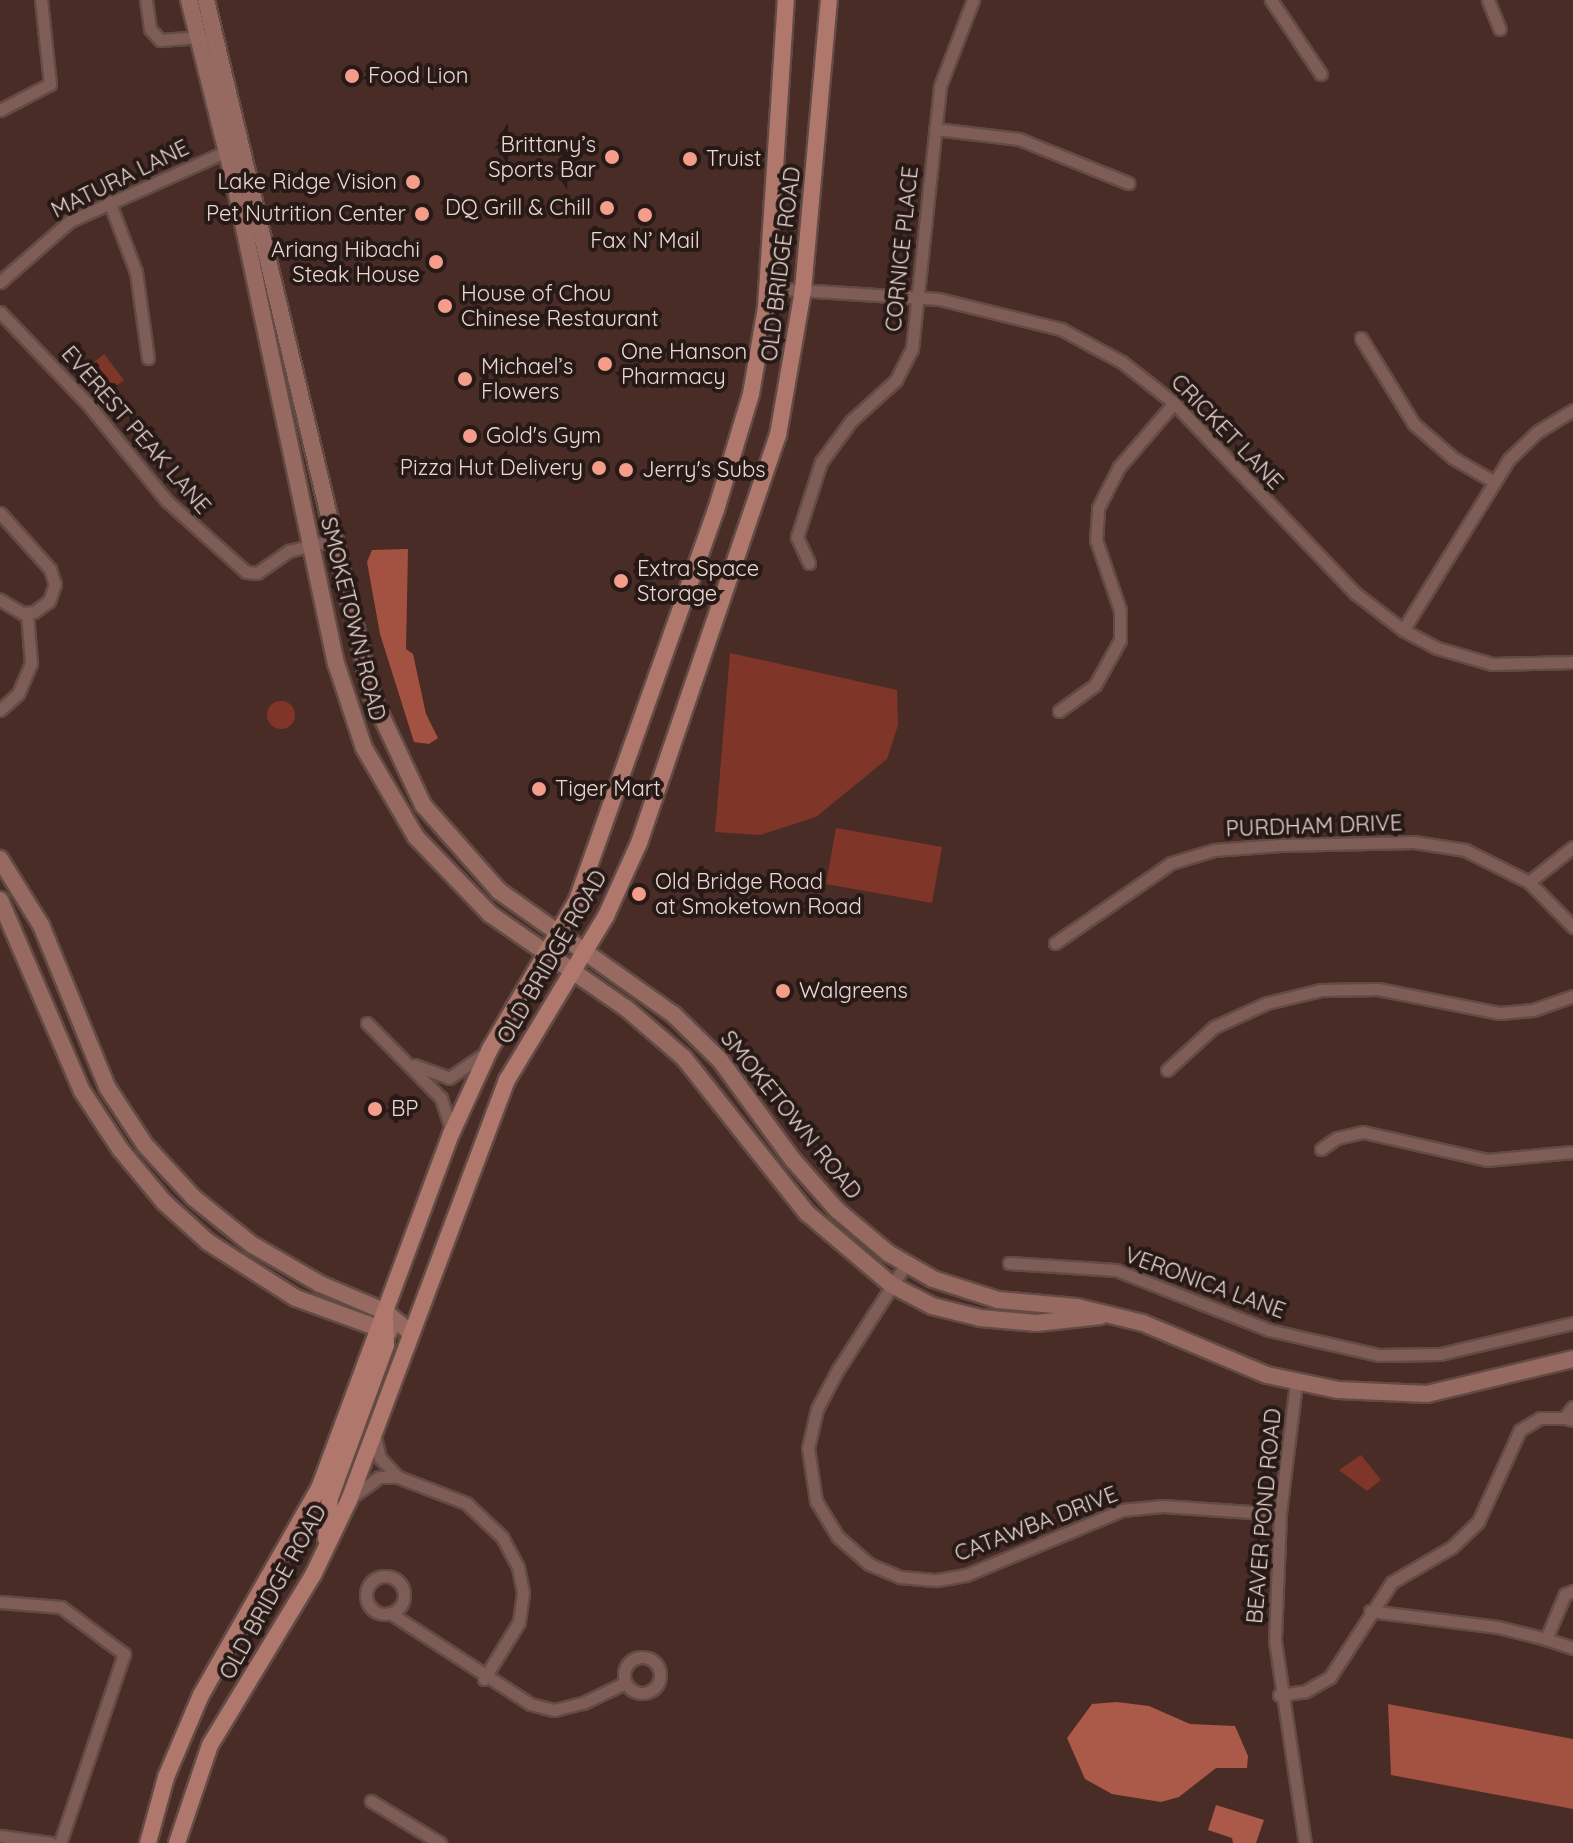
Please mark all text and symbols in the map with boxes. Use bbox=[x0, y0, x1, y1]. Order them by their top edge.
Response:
place label: Food Lion bbox=[368, 63, 468, 89]
marker: Food Lion bbox=[343, 67, 361, 85]
place label: Brittany’s Sports Bar bbox=[488, 131, 596, 182]
street label: MATURA LANE bbox=[47, 134, 193, 224]
place label: Truist bbox=[706, 146, 761, 172]
marker: Brittany’s Sports Bar bbox=[603, 148, 621, 166]
marker: Truist bbox=[681, 150, 699, 168]
street label: OLD BRIDGE ROAD bbox=[756, 165, 806, 363]
street label: CORNICE PLACE bbox=[880, 165, 924, 333]
place label: Lake Ridge Vision bbox=[217, 169, 397, 195]
marker: Lake Ridge Vision bbox=[404, 173, 422, 191]
place label: DQ Grill & Chill bbox=[445, 195, 591, 221]
marker: DQ Grill & Chill bbox=[598, 199, 616, 217]
place label: Pet Nutrition Center bbox=[206, 201, 406, 227]
marker: Pet Nutrition Center bbox=[413, 205, 431, 223]
marker: Fax N’ Mail bbox=[636, 206, 654, 224]
place label: Fax N’ Mail bbox=[590, 228, 700, 254]
place label: Ariang Hibachi Steak House bbox=[271, 236, 420, 288]
marker: Ariang Hibachi Steak House bbox=[427, 253, 445, 271]
place label: House of Chou Chinese Restaurant bbox=[461, 280, 659, 332]
marker: House of Chou Chinese Restaurant bbox=[436, 297, 454, 315]
place label: One Hanson Pharmacy bbox=[621, 338, 747, 390]
street label: EVEREST PEAK LANE bbox=[56, 341, 216, 519]
place label: Michael’s Flowers bbox=[481, 353, 573, 404]
marker: One Hanson Pharmacy bbox=[596, 355, 614, 373]
street label: CRICKET LANE bbox=[1165, 369, 1289, 495]
marker: Michael’s Flowers bbox=[456, 370, 474, 388]
place label: Gold's Gym bbox=[486, 423, 601, 449]
marker: Gold's Gym bbox=[461, 427, 479, 445]
place label: Pizza Hut Delivery bbox=[400, 455, 583, 481]
place label: Jerry's Subs bbox=[642, 457, 766, 483]
marker: Pizza Hut Delivery bbox=[590, 459, 608, 477]
marker: Jerry's Subs bbox=[617, 461, 635, 479]
street label: SMOKETOWN ROAD bbox=[315, 514, 391, 724]
place label: Extra Space Storage bbox=[637, 555, 759, 606]
marker: Extra Space Storage bbox=[612, 572, 630, 590]
place label: Tiger Mart bbox=[555, 776, 661, 802]
marker: Tiger Mart bbox=[530, 780, 548, 798]
street label: PURDHAM DRIVE bbox=[1225, 810, 1403, 842]
street label: OLD BRIDGE ROAD bbox=[492, 866, 612, 1048]
place label: Old Bridge Road at Smoketown Road bbox=[655, 868, 862, 920]
marker: Old Bridge Road at Smoketown Road bbox=[630, 885, 648, 903]
place label: Walgreens bbox=[799, 978, 908, 1004]
marker: Walgreens bbox=[774, 982, 792, 1000]
street label: SMOKETOWN ROAD bbox=[715, 1026, 867, 1204]
place label: BP bbox=[391, 1096, 418, 1122]
marker: BP bbox=[366, 1100, 384, 1118]
street label: VERONICA LANE bbox=[1121, 1242, 1289, 1324]
street label: BEAVER POND ROAD bbox=[1241, 1407, 1287, 1625]
street label: CATAWBA DRIVE bbox=[951, 1481, 1121, 1567]
street label: OLD BRIDGE ROAD bbox=[214, 1500, 332, 1684]

